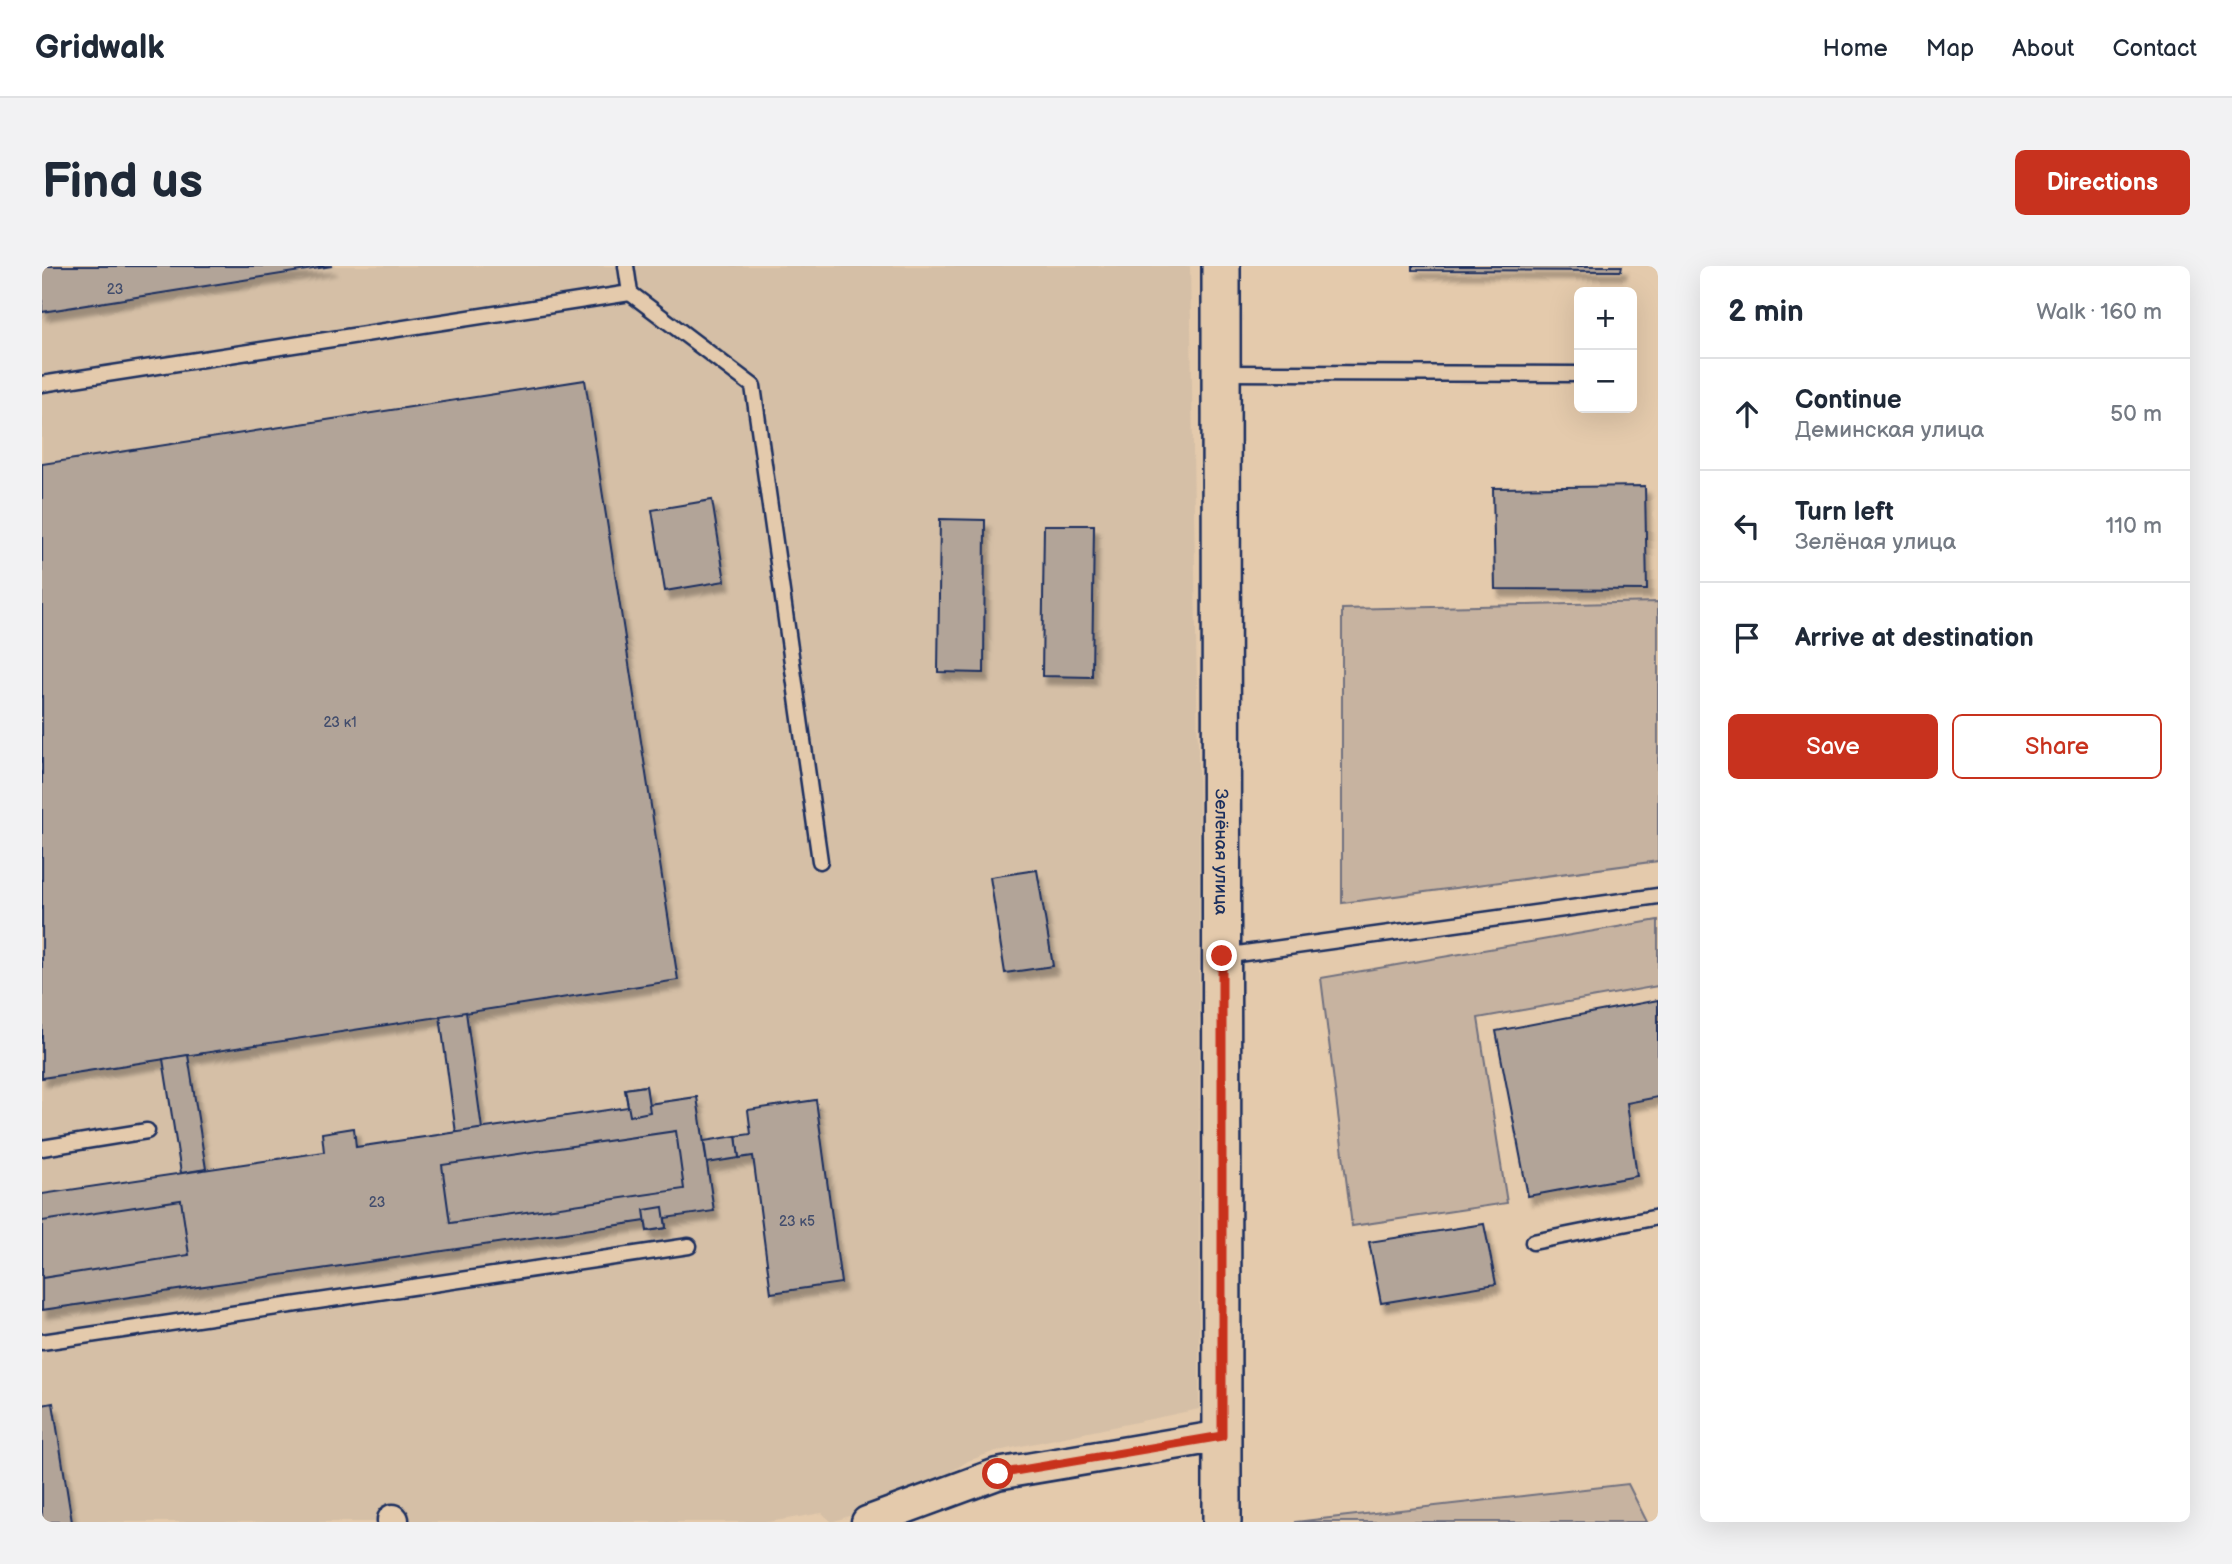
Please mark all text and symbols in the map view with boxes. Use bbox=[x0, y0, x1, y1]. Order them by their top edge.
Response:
text: Gridwalk bbox=[35, 28, 165, 68]
text: Home bbox=[1823, 34, 1888, 63]
text: Map bbox=[1926, 34, 1974, 63]
text: About bbox=[2012, 34, 2074, 63]
text: Contact bbox=[2112, 34, 2197, 63]
button: Directions bbox=[2015, 150, 2190, 215]
text: Find us bbox=[42, 153, 203, 212]
house number: 23 bbox=[107, 281, 123, 298]
map controls bbox=[1574, 287, 1637, 413]
button: + bbox=[1574, 287, 1637, 350]
text: 2 min bbox=[1728, 294, 1804, 330]
text: Walk · 160 m bbox=[2036, 298, 2162, 326]
button: − bbox=[1574, 350, 1637, 413]
text: Continue bbox=[1795, 385, 1902, 416]
icon: ahead bbox=[1728, 395, 1766, 433]
text: 50 m bbox=[2110, 400, 2162, 428]
text: Деминская улица bbox=[1795, 416, 1984, 444]
text: Turn left bbox=[1795, 497, 1894, 528]
icon: left bbox=[1728, 507, 1766, 545]
text: 110 m bbox=[2105, 512, 2162, 540]
text: Зелёная улица bbox=[1795, 528, 1956, 556]
icon: arrive bbox=[1728, 619, 1766, 657]
text: Arrive at destination bbox=[1795, 623, 2034, 654]
house number: 23 к1 bbox=[323, 714, 357, 731]
button: Save bbox=[1728, 714, 1938, 779]
button: Share bbox=[1952, 714, 2162, 779]
street label: Зелёная улица bbox=[1210, 789, 1232, 916]
route end bbox=[1206, 940, 1237, 971]
house number: 23 bbox=[369, 1194, 385, 1211]
house number: 23 к5 bbox=[779, 1213, 815, 1230]
route start bbox=[982, 1458, 1013, 1489]

